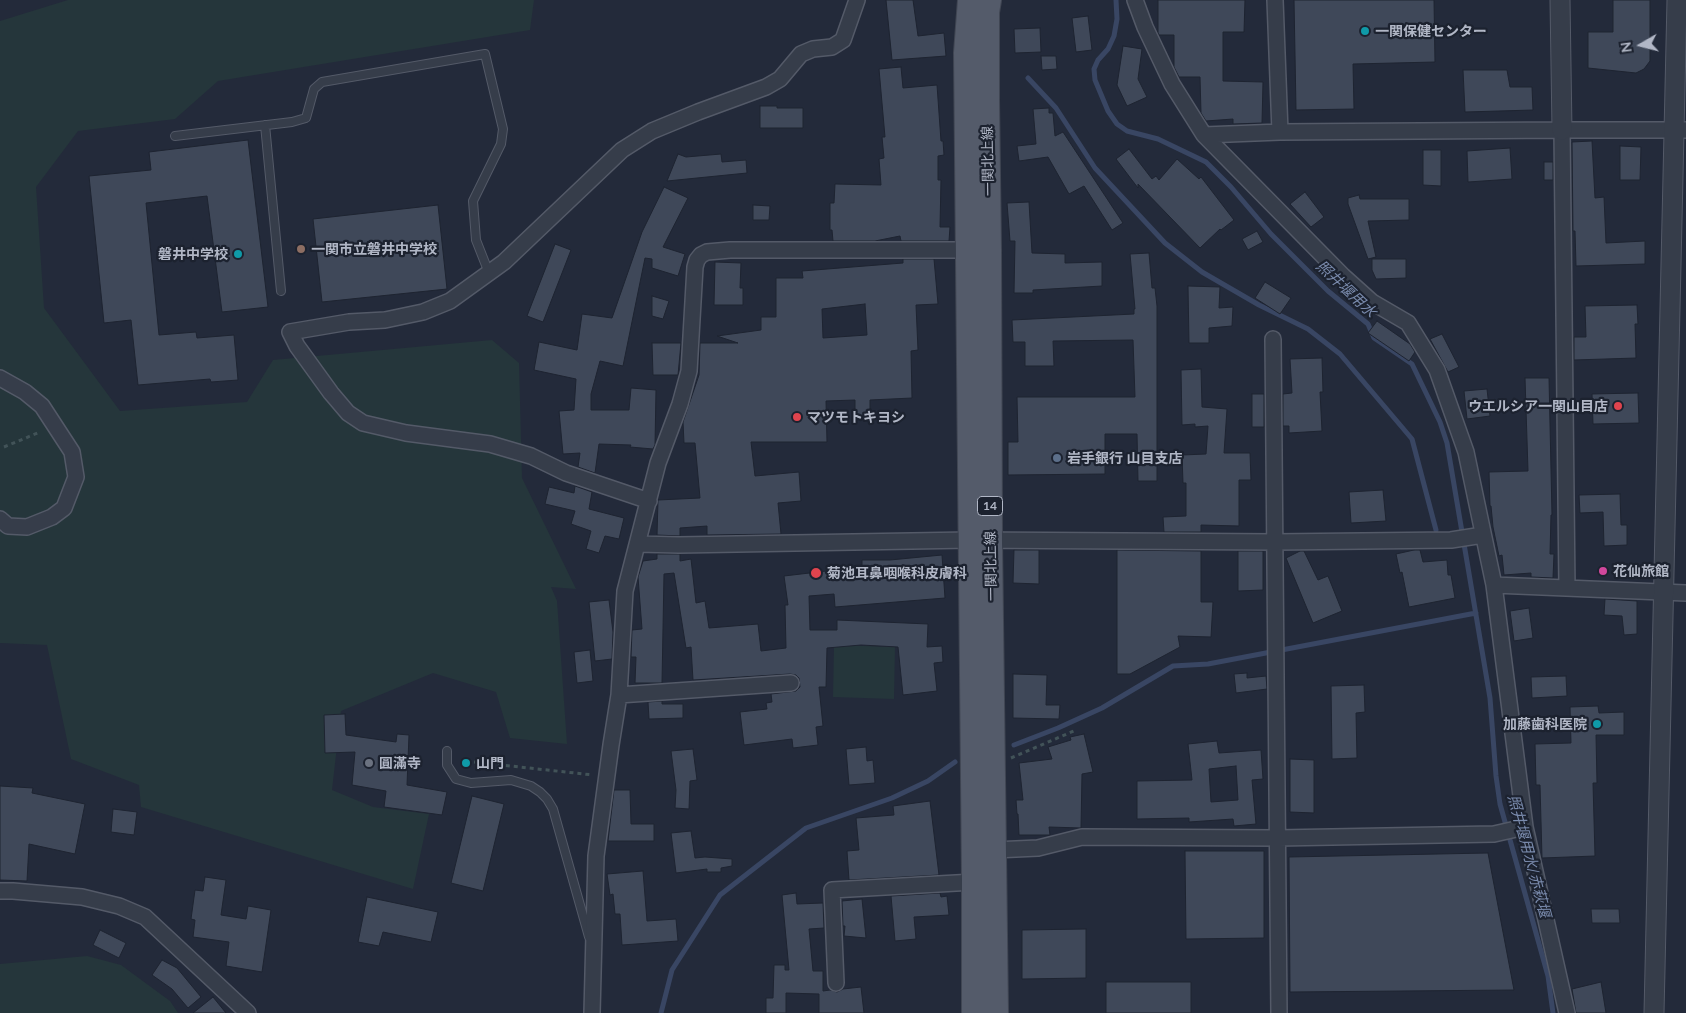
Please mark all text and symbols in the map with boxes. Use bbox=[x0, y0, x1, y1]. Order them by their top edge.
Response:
north arrow bbox=[1616, 20, 1666, 70]
place label: 一関保健センター bbox=[1375, 23, 1487, 39]
marker: 一関保健センター bbox=[1359, 25, 1371, 37]
text: N bbox=[1616, 41, 1635, 54]
street label: 一関北上線 bbox=[979, 126, 997, 196]
place label: 一関市立磐井中学校 bbox=[311, 241, 437, 257]
marker: 一関市立磐井中学校 bbox=[295, 243, 307, 255]
place label: 磐井中学校 bbox=[158, 246, 228, 262]
marker: 磐井中学校 bbox=[232, 248, 244, 260]
water label: 照井堰用水 bbox=[1312, 257, 1380, 321]
place label: ウエルシア一関山目店 bbox=[1468, 398, 1608, 414]
marker: ウエルシア一関山目店 bbox=[1612, 400, 1624, 412]
place label: マツモトキヨシ bbox=[807, 409, 905, 425]
marker: マツモトキヨシ bbox=[791, 411, 803, 423]
place label: 岩手銀行 山目支店 bbox=[1067, 450, 1182, 466]
marker: 岩手銀行 山目支店 bbox=[1051, 452, 1063, 464]
road number: 14 bbox=[978, 496, 1002, 516]
street label: 一関北上線 bbox=[982, 531, 1000, 601]
place label: 花仙旅館 bbox=[1613, 563, 1669, 579]
place label: 菊池耳鼻咽喉科皮膚科 bbox=[827, 565, 967, 581]
marker: 花仙旅館 bbox=[1597, 565, 1609, 577]
marker: 菊池耳鼻咽喉科皮膚科 bbox=[809, 566, 823, 580]
place label: 加藤歯科医院 bbox=[1503, 716, 1587, 732]
marker: 加藤歯科医院 bbox=[1591, 718, 1603, 730]
place label: 圓滿寺 bbox=[379, 755, 421, 771]
place label: 山門 bbox=[476, 755, 504, 771]
marker: 圓滿寺 bbox=[363, 757, 375, 769]
marker: 山門 bbox=[460, 757, 472, 769]
water label: 照井堰用水/赤萩堰 bbox=[1504, 793, 1554, 919]

